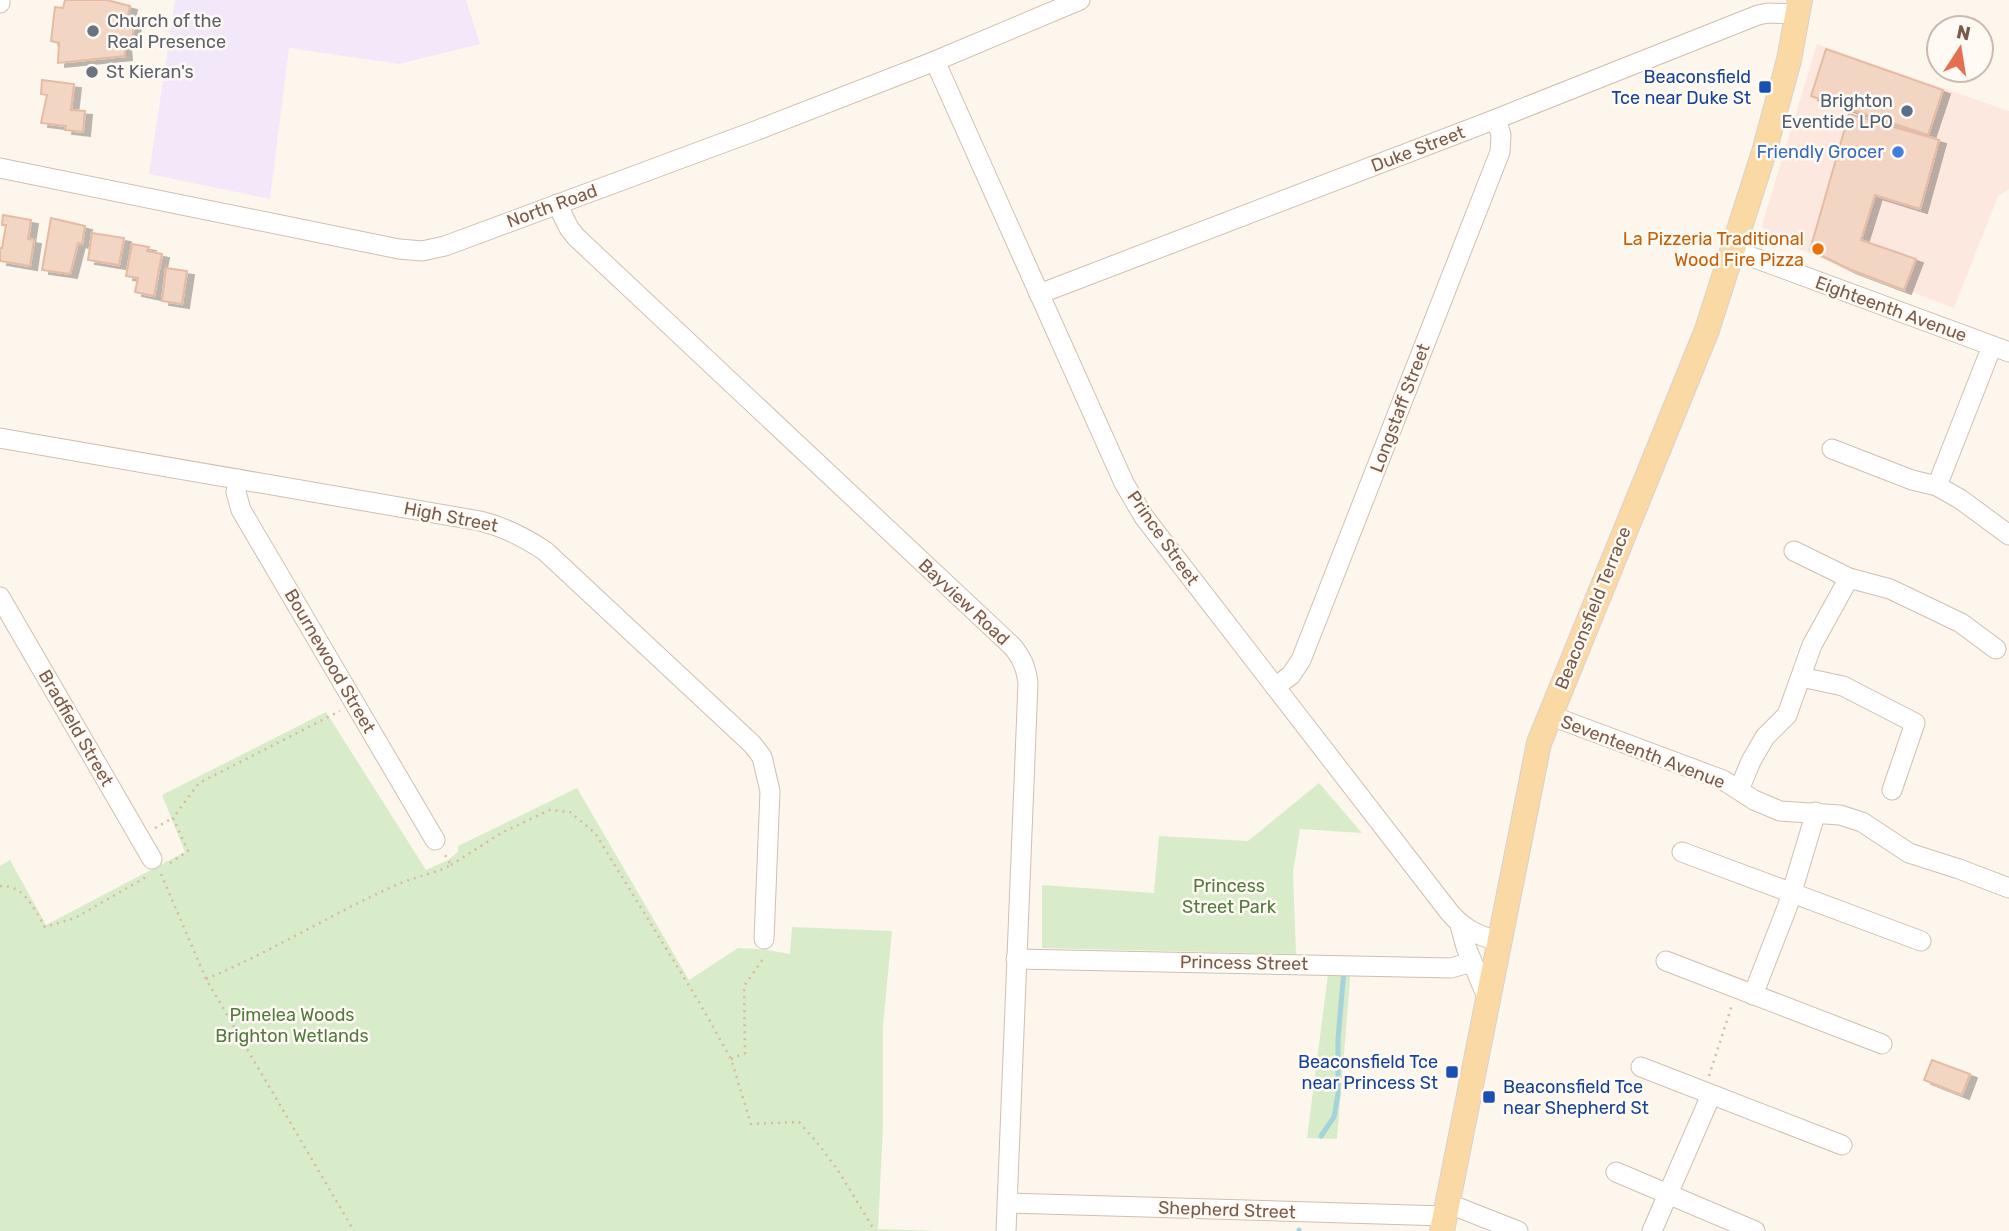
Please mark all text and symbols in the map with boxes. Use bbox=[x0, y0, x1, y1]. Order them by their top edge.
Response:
place label: Church of the Real Presence bbox=[107, 10, 226, 53]
north arrow bbox=[1925, 14, 1995, 84]
text: N bbox=[1954, 20, 1973, 46]
marker: Church of the Real Presence bbox=[85, 23, 101, 39]
place label: St Kieran's bbox=[106, 61, 194, 83]
marker: St Kieran's bbox=[84, 64, 100, 80]
place label: Beaconsfield Tce near Duke St bbox=[1611, 66, 1751, 109]
marker: Beaconsfield Tce near Duke St bbox=[1757, 79, 1773, 95]
place label: Brighton Eventide LPO bbox=[1781, 90, 1893, 133]
marker: Brighton Eventide LPO bbox=[1899, 103, 1915, 119]
street label: Duke Street bbox=[1368, 121, 1468, 177]
place label: Friendly Grocer bbox=[1756, 141, 1884, 163]
marker: Friendly Grocer bbox=[1890, 144, 1906, 160]
street label: North Road bbox=[504, 179, 600, 233]
place label: La Pizzeria Traditional Wood Fire Pizza bbox=[1623, 228, 1804, 271]
marker: La Pizzeria Traditional Wood Fire Pizza bbox=[1810, 241, 1826, 257]
street label: Eighteenth Avenue bbox=[1812, 271, 1970, 347]
street label: Longstaff Street bbox=[1365, 340, 1435, 476]
street label: Prince Street bbox=[1122, 487, 1204, 589]
street label: High Street bbox=[402, 497, 500, 537]
street label: Beaconsfield Terrace bbox=[1550, 523, 1636, 693]
street label: Bayview Road bbox=[914, 554, 1014, 650]
street label: Bournewood Street bbox=[280, 585, 380, 737]
street label: Bradfield Street bbox=[34, 666, 118, 790]
street label: Seventeenth Avenue bbox=[1558, 710, 1728, 794]
park label: Princess Street Park bbox=[1182, 875, 1277, 918]
street label: Princess Street bbox=[1180, 951, 1308, 975]
park label: Pimelea Woods Brighton Wetlands bbox=[215, 1004, 369, 1047]
place label: Beaconsfield Tce near Princess St bbox=[1298, 1051, 1438, 1094]
marker: Beaconsfield Tce near Princess St bbox=[1444, 1064, 1460, 1080]
place label: Beaconsfield Tce near Shepherd St bbox=[1503, 1076, 1649, 1119]
marker: Beaconsfield Tce near Shepherd St bbox=[1481, 1089, 1497, 1105]
street label: Shepherd Street bbox=[1158, 1197, 1296, 1223]

